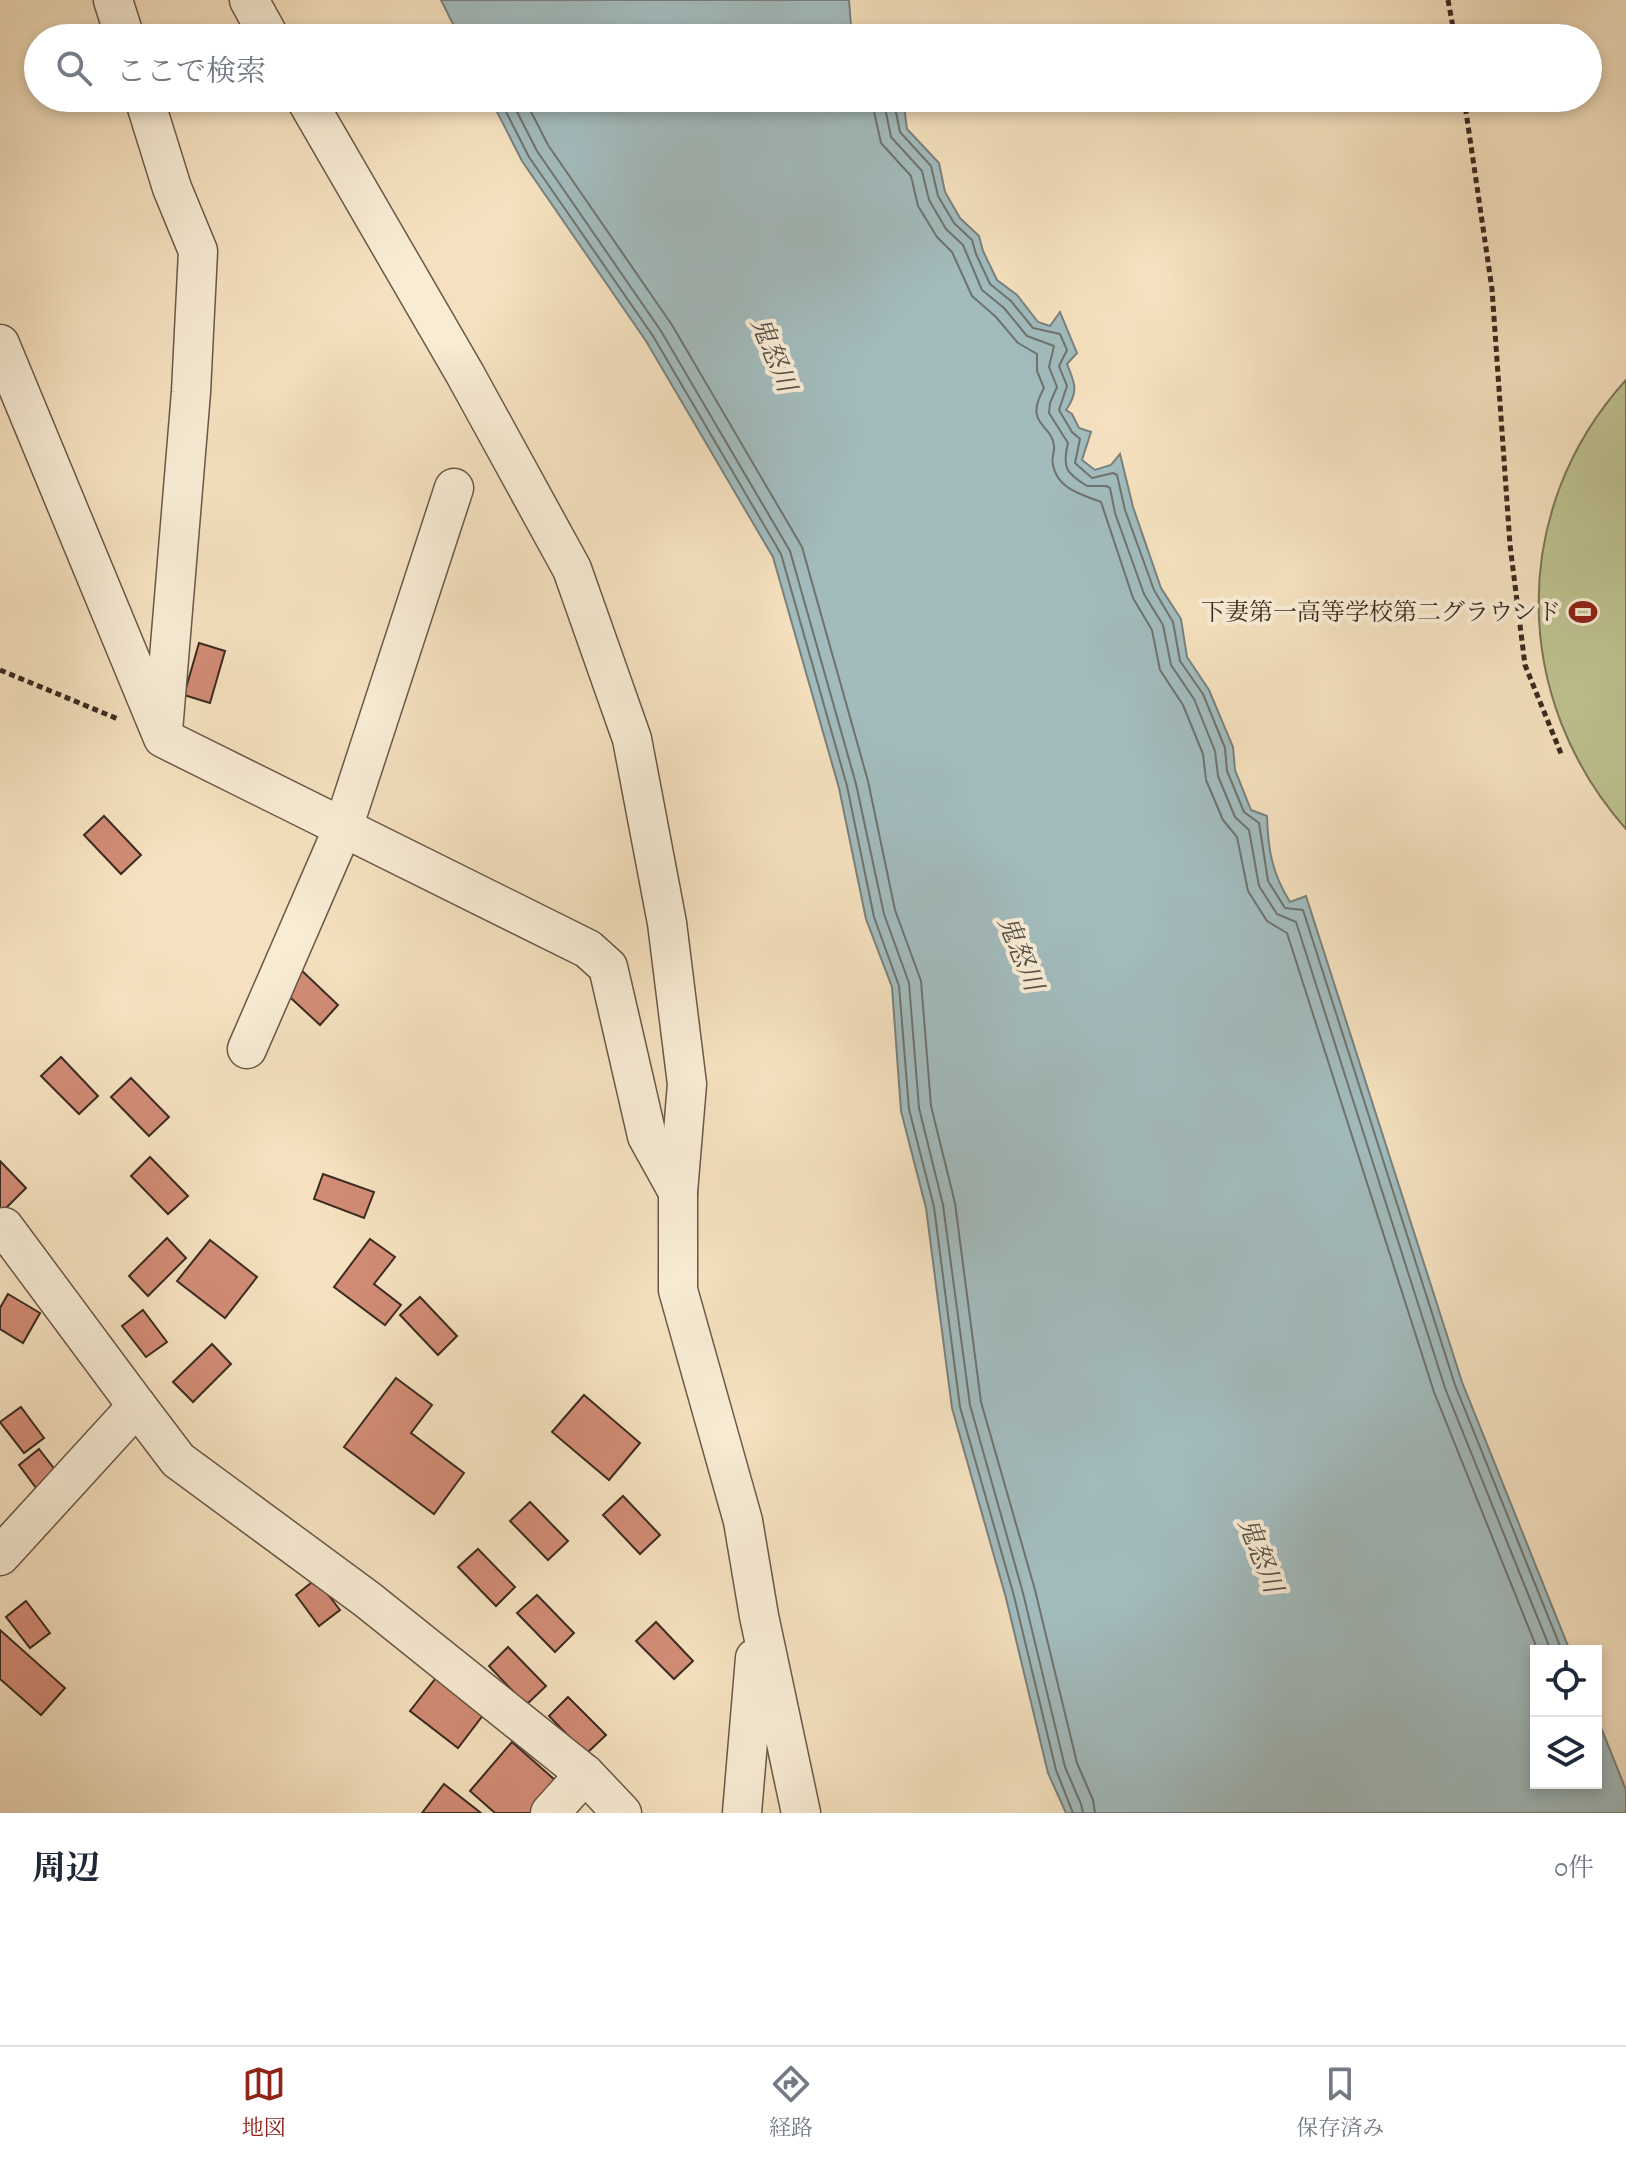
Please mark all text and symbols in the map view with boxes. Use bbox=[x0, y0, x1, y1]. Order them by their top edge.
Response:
search box bbox=[24, 24, 1602, 112]
icon: search bbox=[52, 46, 96, 90]
text: ここで検索 bbox=[116, 51, 266, 91]
water label: 鬼怒川 bbox=[743, 311, 805, 400]
place label: 下妻第一高等学校第二グラウンド bbox=[1201, 596, 1561, 628]
sports icon: 下妻第一高等学校第二グラウンド bbox=[1568, 597, 1598, 627]
water label: 鬼怒川 bbox=[990, 910, 1052, 999]
water label: 鬼怒川 bbox=[1230, 1512, 1292, 1601]
map controls bbox=[1530, 1645, 1602, 1789]
button: locate bbox=[1530, 1645, 1602, 1717]
button: layers bbox=[1530, 1717, 1602, 1789]
text: 周辺 bbox=[32, 1844, 100, 1891]
text: 0件 bbox=[1554, 1850, 1594, 1885]
tab: 地図 bbox=[242, 2062, 286, 2143]
tab: 経路 bbox=[769, 2062, 813, 2143]
tab: 保存済み bbox=[1296, 2062, 1384, 2143]

